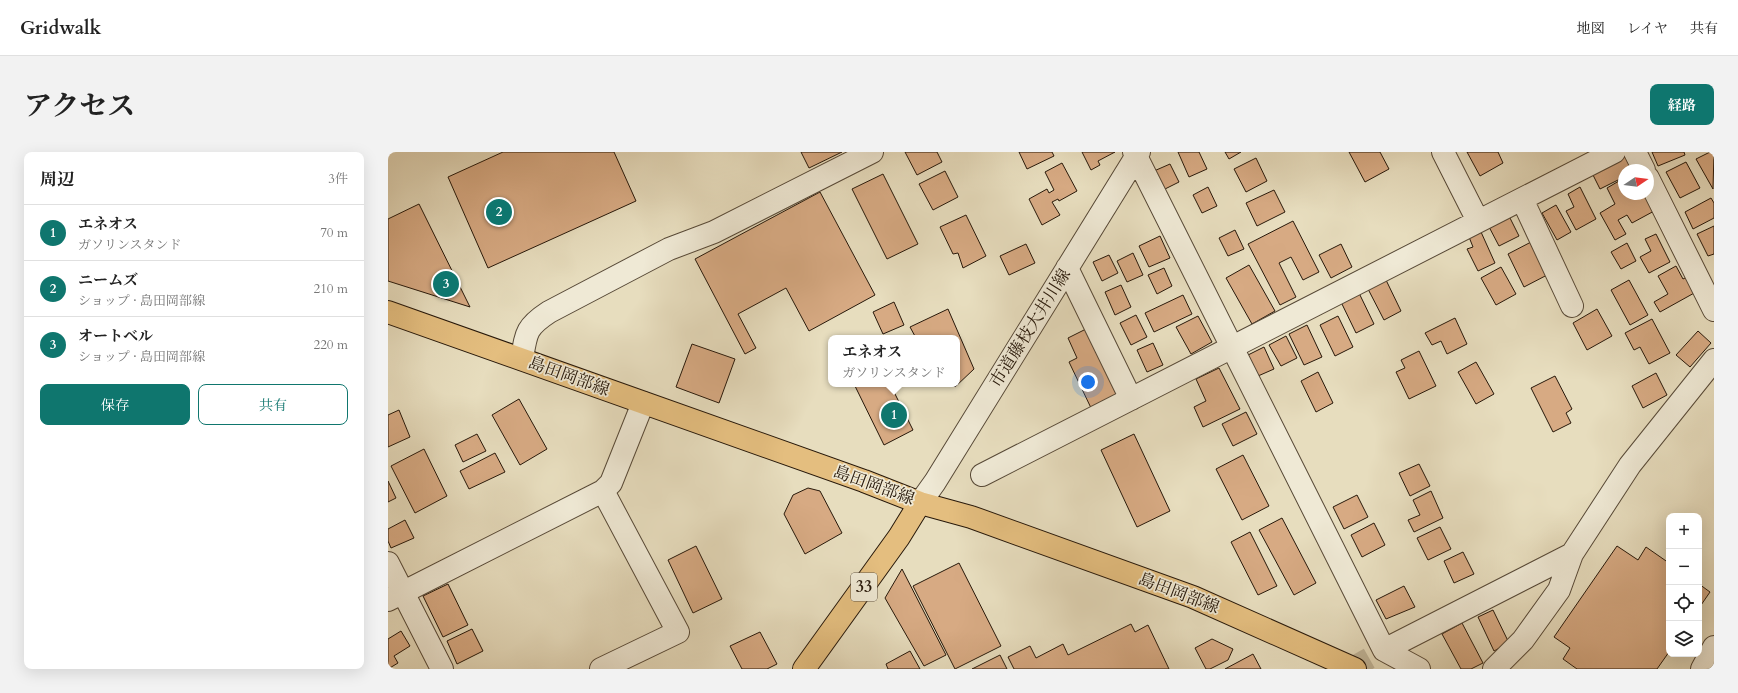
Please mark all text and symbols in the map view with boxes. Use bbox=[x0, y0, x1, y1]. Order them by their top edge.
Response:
text: Gridwalk bbox=[20, 15, 101, 41]
text: 地図 bbox=[1577, 19, 1605, 38]
text: レイヤ bbox=[1627, 19, 1668, 38]
text: 共有 bbox=[1690, 19, 1718, 38]
button: 経路 bbox=[1650, 84, 1714, 125]
text: アクセス bbox=[24, 87, 135, 125]
north arrow bbox=[1618, 164, 1654, 200]
text: 周辺 bbox=[40, 168, 74, 191]
text: 3件 bbox=[328, 170, 348, 188]
pin: 2 bbox=[486, 197, 512, 227]
text: エネオス bbox=[78, 214, 138, 234]
text: 1 bbox=[50, 224, 56, 242]
text: 70 m bbox=[320, 224, 348, 242]
text: ガソリンスタンド bbox=[78, 236, 182, 254]
street label: 市道藤枝大井川線 bbox=[984, 264, 1076, 392]
pin: 3 bbox=[433, 269, 459, 299]
text: ニームズ bbox=[78, 270, 138, 290]
text: 2 bbox=[50, 280, 56, 298]
text: 210 m bbox=[314, 280, 348, 298]
text: ショップ · 島田岡部線 bbox=[78, 292, 205, 310]
text: オートベル bbox=[78, 326, 153, 346]
popup bbox=[828, 335, 960, 387]
text: 3 bbox=[50, 336, 56, 354]
text: 220 m bbox=[314, 336, 348, 354]
text: エネオス bbox=[842, 342, 902, 362]
text: ショップ · 島田岡部線 bbox=[78, 348, 205, 366]
street label: 島田岡部線 bbox=[525, 351, 613, 401]
text: ガソリンスタンド bbox=[842, 364, 946, 382]
your location bbox=[1078, 372, 1098, 392]
button: 保存 bbox=[40, 384, 190, 425]
button: 共有 bbox=[198, 384, 348, 425]
pin: 1 bbox=[881, 400, 907, 430]
street label: 島田岡部線 bbox=[830, 460, 918, 510]
map controls bbox=[1666, 513, 1702, 657]
button: + bbox=[1666, 513, 1702, 549]
button: − bbox=[1666, 549, 1702, 585]
street label: 島田岡部線 bbox=[1135, 567, 1223, 619]
road number: 33 bbox=[851, 573, 877, 601]
button: locate bbox=[1666, 585, 1702, 621]
button: layers bbox=[1666, 621, 1702, 657]

